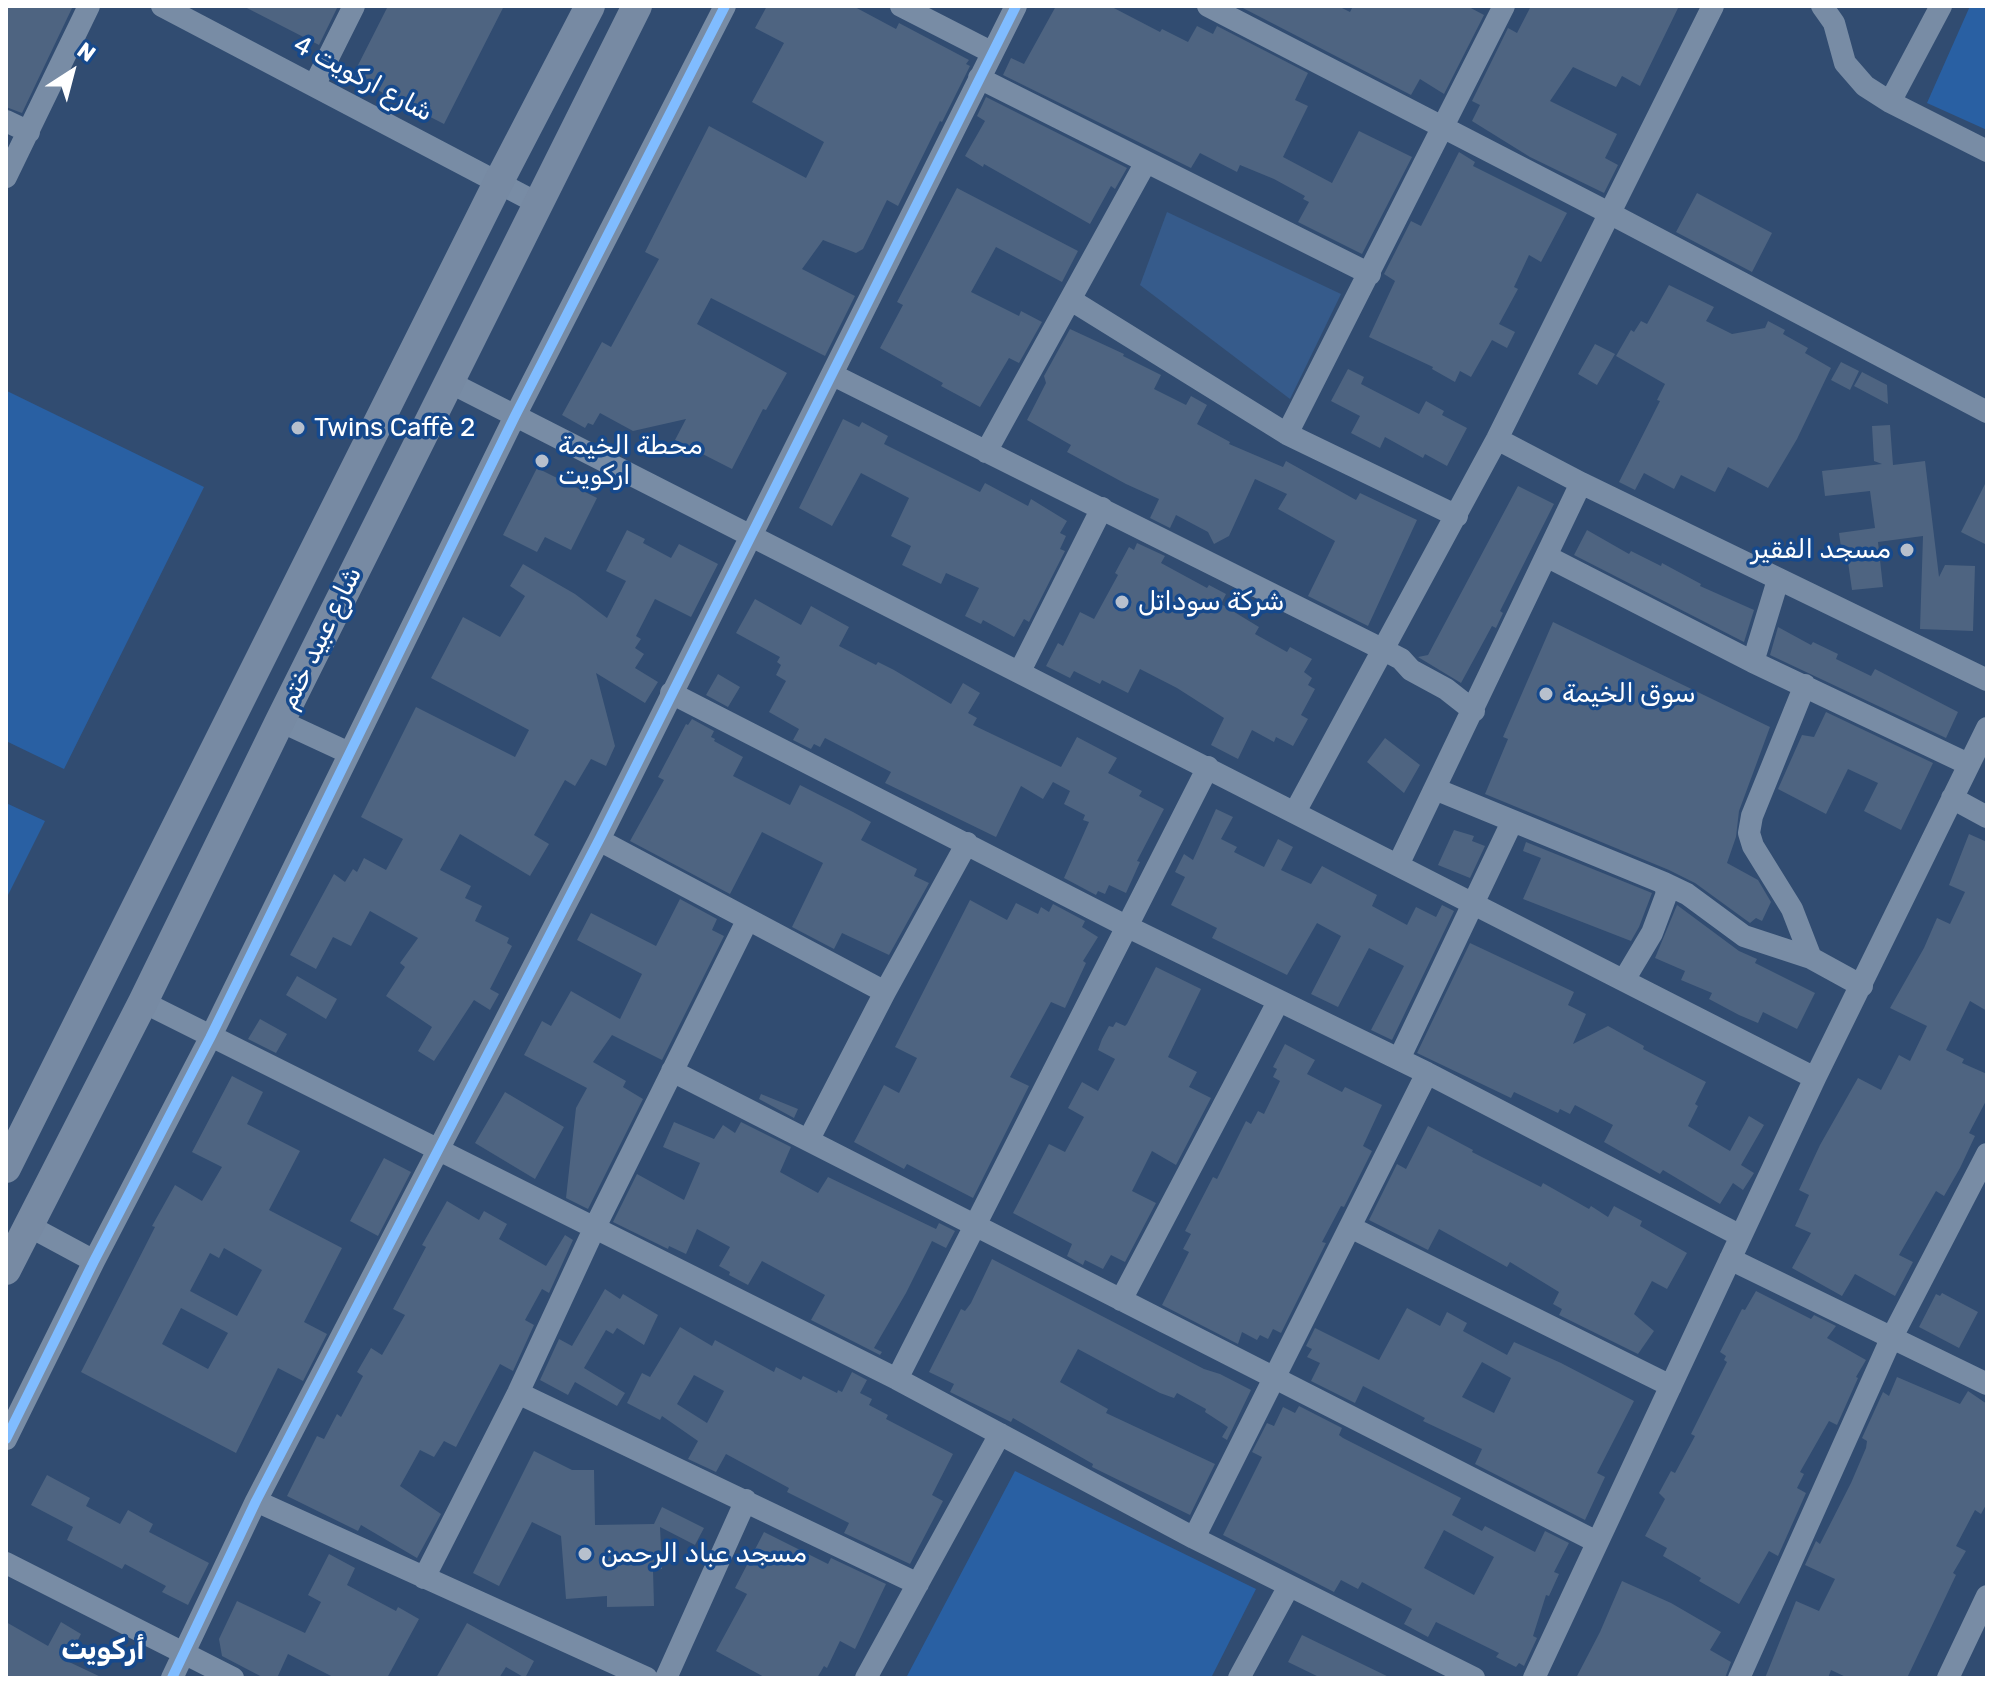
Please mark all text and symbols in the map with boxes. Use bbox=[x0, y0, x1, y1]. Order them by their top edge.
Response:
street label: شارع اركويت 4 bbox=[288, 29, 438, 129]
north arrow bbox=[32, 32, 112, 112]
text: N bbox=[72, 37, 101, 68]
place label: Twins Caffè 2 bbox=[314, 412, 475, 444]
marker: Twins Caffè 2 bbox=[289, 419, 307, 437]
place label: محطة الخيمة اركويت bbox=[558, 430, 703, 492]
marker: محطة الخيمة اركويت bbox=[533, 452, 551, 470]
place label: مسجد الفقير bbox=[1751, 534, 1891, 566]
marker: مسجد الفقير bbox=[1898, 541, 1916, 559]
street label: شارع عبيد ختم bbox=[273, 562, 369, 714]
place label: شركة سوداتل bbox=[1138, 586, 1285, 618]
marker: شركة سوداتل bbox=[1113, 593, 1131, 611]
place label: سوق الخيمة bbox=[1562, 678, 1696, 710]
marker: سوق الخيمة bbox=[1537, 685, 1555, 703]
place label: مسجد عباد الرحمن bbox=[601, 1538, 807, 1570]
marker: مسجد عباد الرحمن bbox=[576, 1545, 594, 1563]
district label: أركويت bbox=[61, 1634, 145, 1668]

